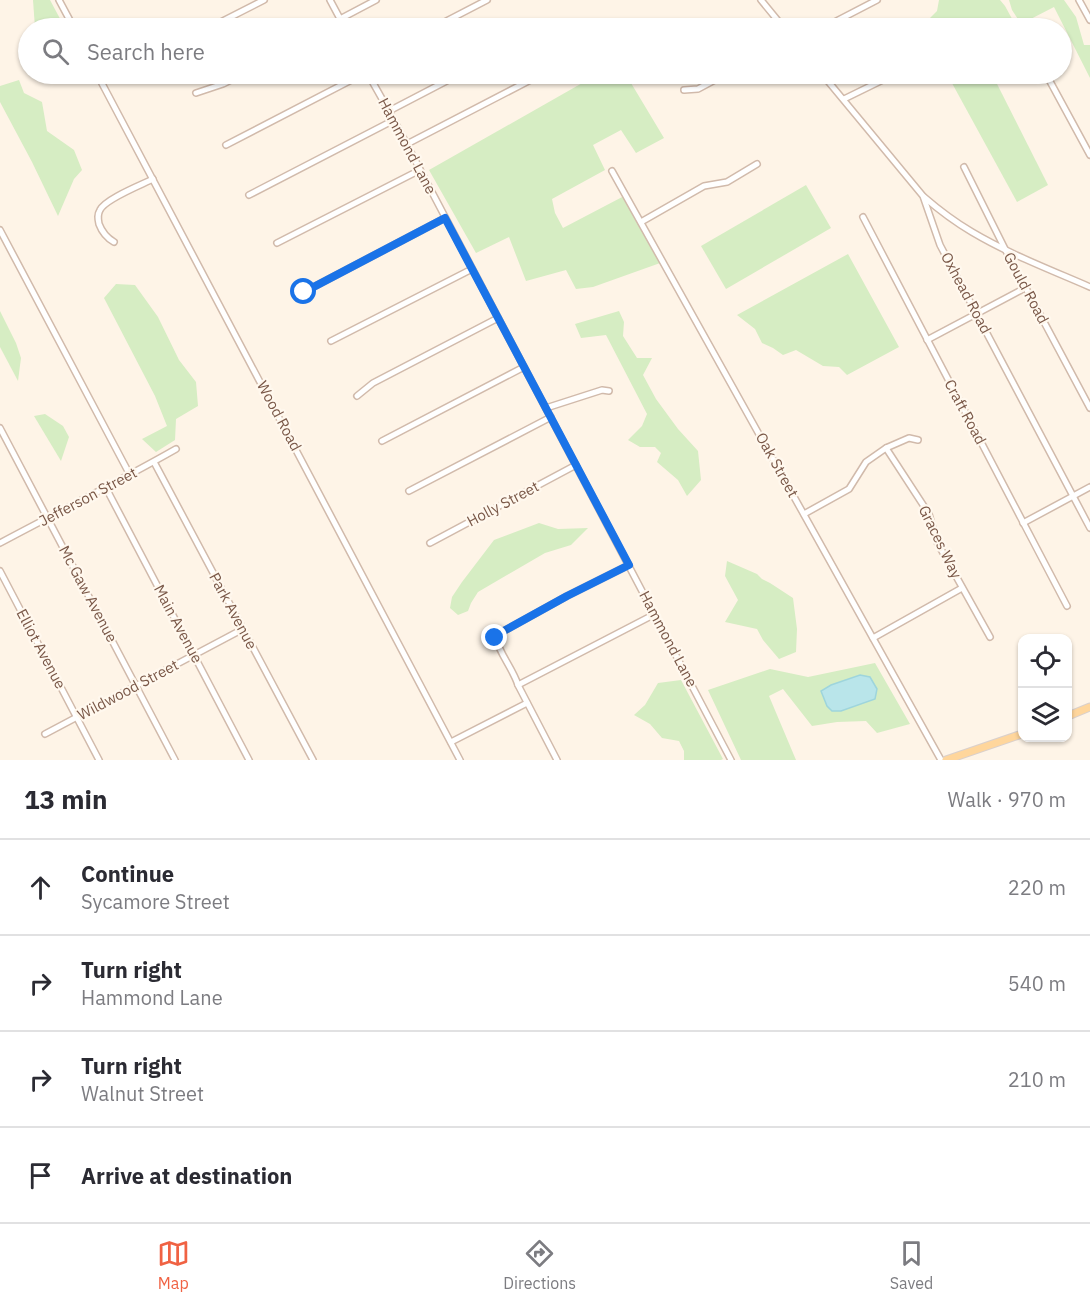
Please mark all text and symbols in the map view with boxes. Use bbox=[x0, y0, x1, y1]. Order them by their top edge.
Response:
search box bbox=[18, 18, 1072, 84]
icon: search bbox=[39, 35, 72, 68]
text: Search here bbox=[87, 37, 205, 66]
street label: Hammond Lane bbox=[374, 94, 441, 197]
street label: Oxhead Road bbox=[937, 249, 996, 337]
street label: Gould Road bbox=[1000, 249, 1053, 327]
route start bbox=[290, 278, 316, 304]
street label: Craft Road bbox=[940, 376, 990, 448]
street label: Wood Road bbox=[253, 377, 306, 454]
street label: Oak Street bbox=[752, 429, 803, 501]
street label: Jefferson Street bbox=[36, 463, 140, 530]
street label: Holly Street bbox=[463, 477, 542, 531]
street label: Graces Way bbox=[915, 502, 967, 582]
street label: Mc Gaw Avenue bbox=[55, 542, 122, 645]
street label: Park Avenue bbox=[205, 569, 262, 652]
street label: Main Avenue bbox=[150, 581, 207, 666]
street label: Hammond Lane bbox=[635, 587, 702, 690]
street label: Elliot Avenue bbox=[12, 606, 70, 692]
route end bbox=[481, 624, 507, 650]
map controls bbox=[1018, 634, 1072, 742]
button: locate bbox=[1018, 634, 1072, 688]
street label: Wildwood Street bbox=[74, 655, 181, 724]
button: layers bbox=[1018, 688, 1072, 742]
text: 13 min bbox=[24, 782, 108, 816]
text: Walk · 970 m bbox=[948, 786, 1066, 813]
text: Continue bbox=[81, 859, 174, 888]
icon: ahead bbox=[24, 871, 57, 904]
text: 220 m bbox=[1008, 874, 1066, 901]
text: Sycamore Street bbox=[81, 888, 230, 915]
text: Turn right bbox=[81, 955, 182, 984]
icon: right bbox=[24, 967, 57, 1000]
text: 540 m bbox=[1008, 970, 1066, 997]
text: Hammond Lane bbox=[81, 984, 223, 1011]
text: Turn right bbox=[81, 1051, 182, 1080]
icon: right bbox=[24, 1063, 57, 1096]
text: 210 m bbox=[1008, 1066, 1066, 1093]
text: Walnut Street bbox=[81, 1080, 204, 1107]
icon: arrive bbox=[24, 1159, 57, 1192]
text: Arrive at destination bbox=[81, 1161, 292, 1190]
tab: Map bbox=[157, 1237, 190, 1293]
tab: Directions bbox=[503, 1237, 576, 1293]
tab: Saved bbox=[890, 1237, 933, 1293]

